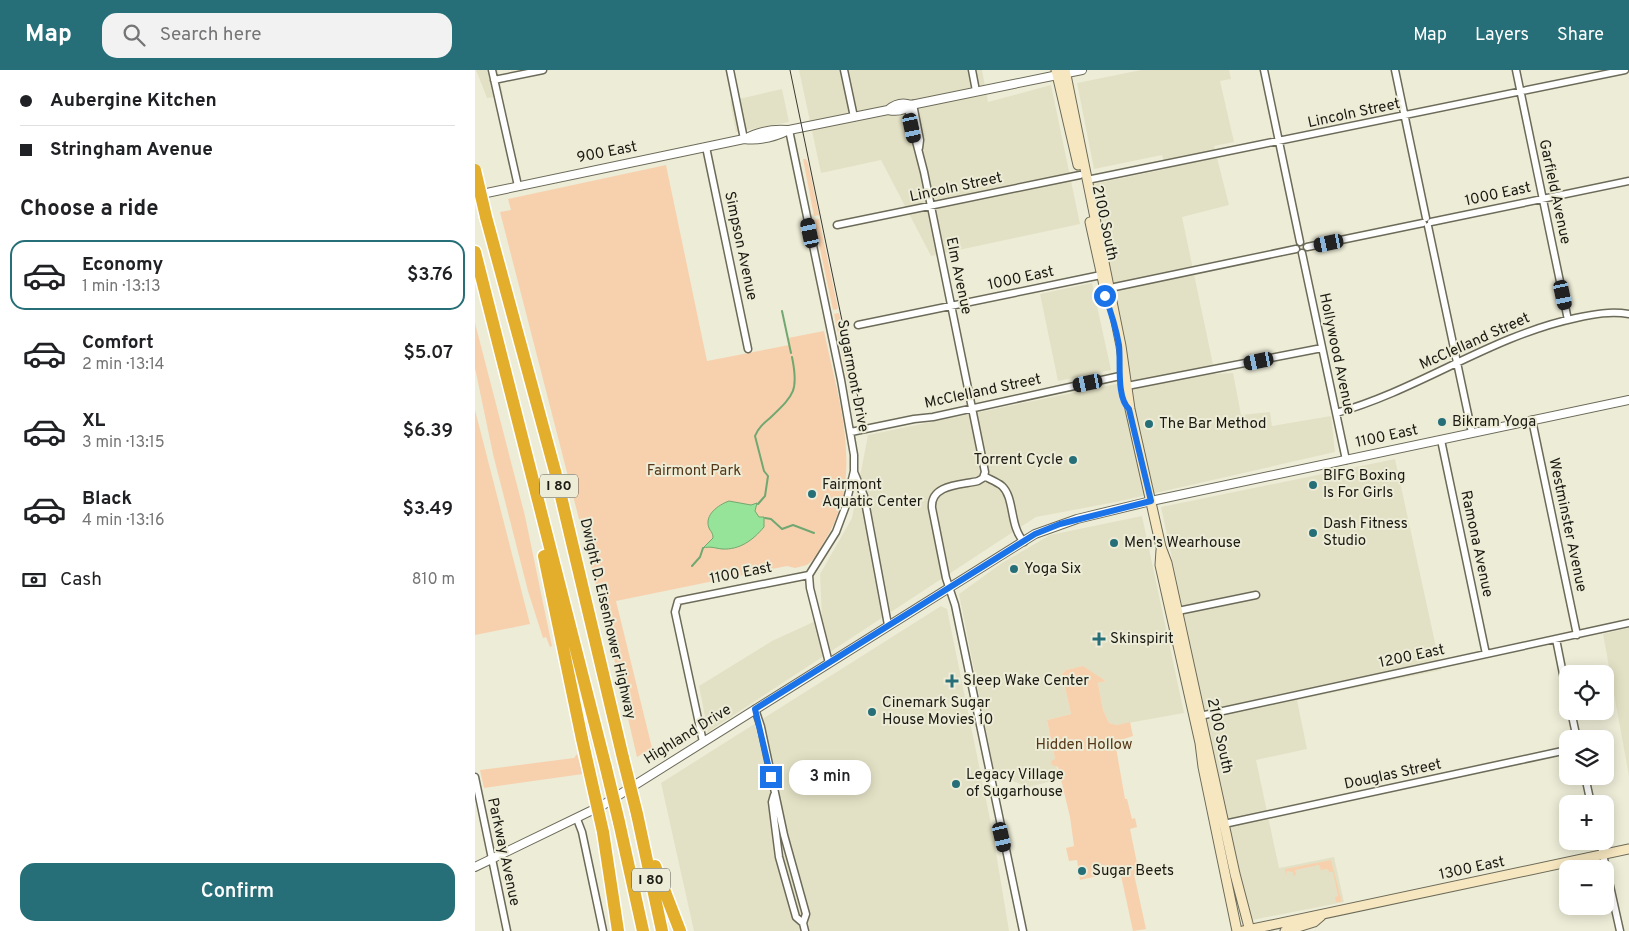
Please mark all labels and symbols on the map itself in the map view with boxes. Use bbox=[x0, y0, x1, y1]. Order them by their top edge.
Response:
street label: Lincoln Street bbox=[1306, 95, 1402, 133]
car bbox=[901, 112, 922, 144]
street label: 900 East bbox=[575, 138, 639, 168]
street label: Garfield Avenue bbox=[1534, 138, 1574, 246]
street label: Lincoln Street bbox=[908, 169, 1004, 207]
street label: 1000 East bbox=[1463, 179, 1533, 211]
street label: 2100 South bbox=[1087, 183, 1121, 263]
street label: Simpson Avenue bbox=[719, 190, 761, 302]
car bbox=[799, 217, 820, 249]
car bbox=[1312, 233, 1345, 253]
street label: Elm Avenue bbox=[941, 236, 975, 316]
street label: 1000 East bbox=[986, 263, 1056, 295]
car bbox=[1552, 279, 1573, 311]
route start bbox=[1094, 285, 1116, 307]
street label: Hollywood Avenue bbox=[1314, 291, 1358, 417]
street label: McClelland Street bbox=[1417, 309, 1533, 375]
street label: Sugarmont Drive bbox=[832, 318, 872, 434]
car bbox=[1242, 351, 1275, 371]
street label: McClelland Street bbox=[923, 370, 1043, 414]
car bbox=[1071, 373, 1104, 393]
place label: Bikram Yoga bbox=[1452, 413, 1536, 432]
place label: The Bar Method bbox=[1159, 415, 1267, 434]
marker: Bikram Yoga bbox=[1436, 416, 1448, 428]
marker: The Bar Method bbox=[1143, 418, 1155, 430]
street label: 1100 East bbox=[1354, 421, 1420, 453]
place label: Torrent Cycle bbox=[974, 451, 1063, 470]
marker: Torrent Cycle bbox=[1067, 454, 1079, 466]
street label: Westminster Avenue bbox=[1543, 456, 1591, 594]
park label: Fairmont Park bbox=[647, 462, 741, 481]
place label: BIFG Boxing Is For Girls bbox=[1323, 467, 1406, 503]
road number: I 80 bbox=[540, 474, 578, 498]
place label: Fairmont Aquatic Center bbox=[822, 476, 923, 512]
marker: BIFG Boxing Is For Girls bbox=[1307, 479, 1319, 491]
marker: Fairmont Aquatic Center bbox=[806, 488, 818, 500]
street label: Ramona Avenue bbox=[1455, 489, 1497, 599]
place label: Dash Fitness Studio bbox=[1323, 515, 1408, 551]
street label: Dwight D. Eisenhower Highway bbox=[575, 517, 639, 721]
marker: Dash Fitness Studio bbox=[1307, 527, 1319, 539]
place label: Men's Wearhouse bbox=[1124, 534, 1241, 553]
marker: Men's Wearhouse bbox=[1108, 537, 1120, 549]
street label: 1100 East bbox=[708, 559, 774, 589]
place label: Yoga Six bbox=[1024, 560, 1082, 579]
marker: Yoga Six bbox=[1008, 563, 1020, 575]
place label: Skinspirit bbox=[1110, 630, 1174, 649]
marker: Skinspirit bbox=[1092, 632, 1106, 646]
street label: 1200 East bbox=[1377, 641, 1447, 673]
place label: Sleep Wake Center bbox=[963, 672, 1089, 691]
marker: Sleep Wake Center bbox=[945, 674, 959, 688]
place label: Cinemark Sugar House Movies 10 bbox=[882, 694, 993, 730]
street label: 2100 South bbox=[1202, 696, 1236, 776]
street label: Highland Drive bbox=[641, 701, 735, 769]
marker: Cinemark Sugar House Movies 10 bbox=[866, 706, 878, 718]
park label: Hidden Hollow bbox=[1035, 736, 1133, 755]
street label: Douglas Street bbox=[1343, 755, 1443, 795]
callout: 3 min bbox=[789, 760, 871, 794]
route end bbox=[760, 766, 782, 788]
place label: Legacy Village of Sugarhouse bbox=[966, 766, 1064, 802]
marker: Legacy Village of Sugarhouse bbox=[950, 778, 962, 790]
street label: Parkway Avenue bbox=[482, 796, 524, 908]
car bbox=[991, 821, 1012, 853]
street label: 1300 East bbox=[1438, 853, 1506, 885]
place label: Sugar Beets bbox=[1092, 862, 1174, 881]
marker: Sugar Beets bbox=[1076, 865, 1088, 877]
road number: I 80 bbox=[632, 868, 670, 892]

